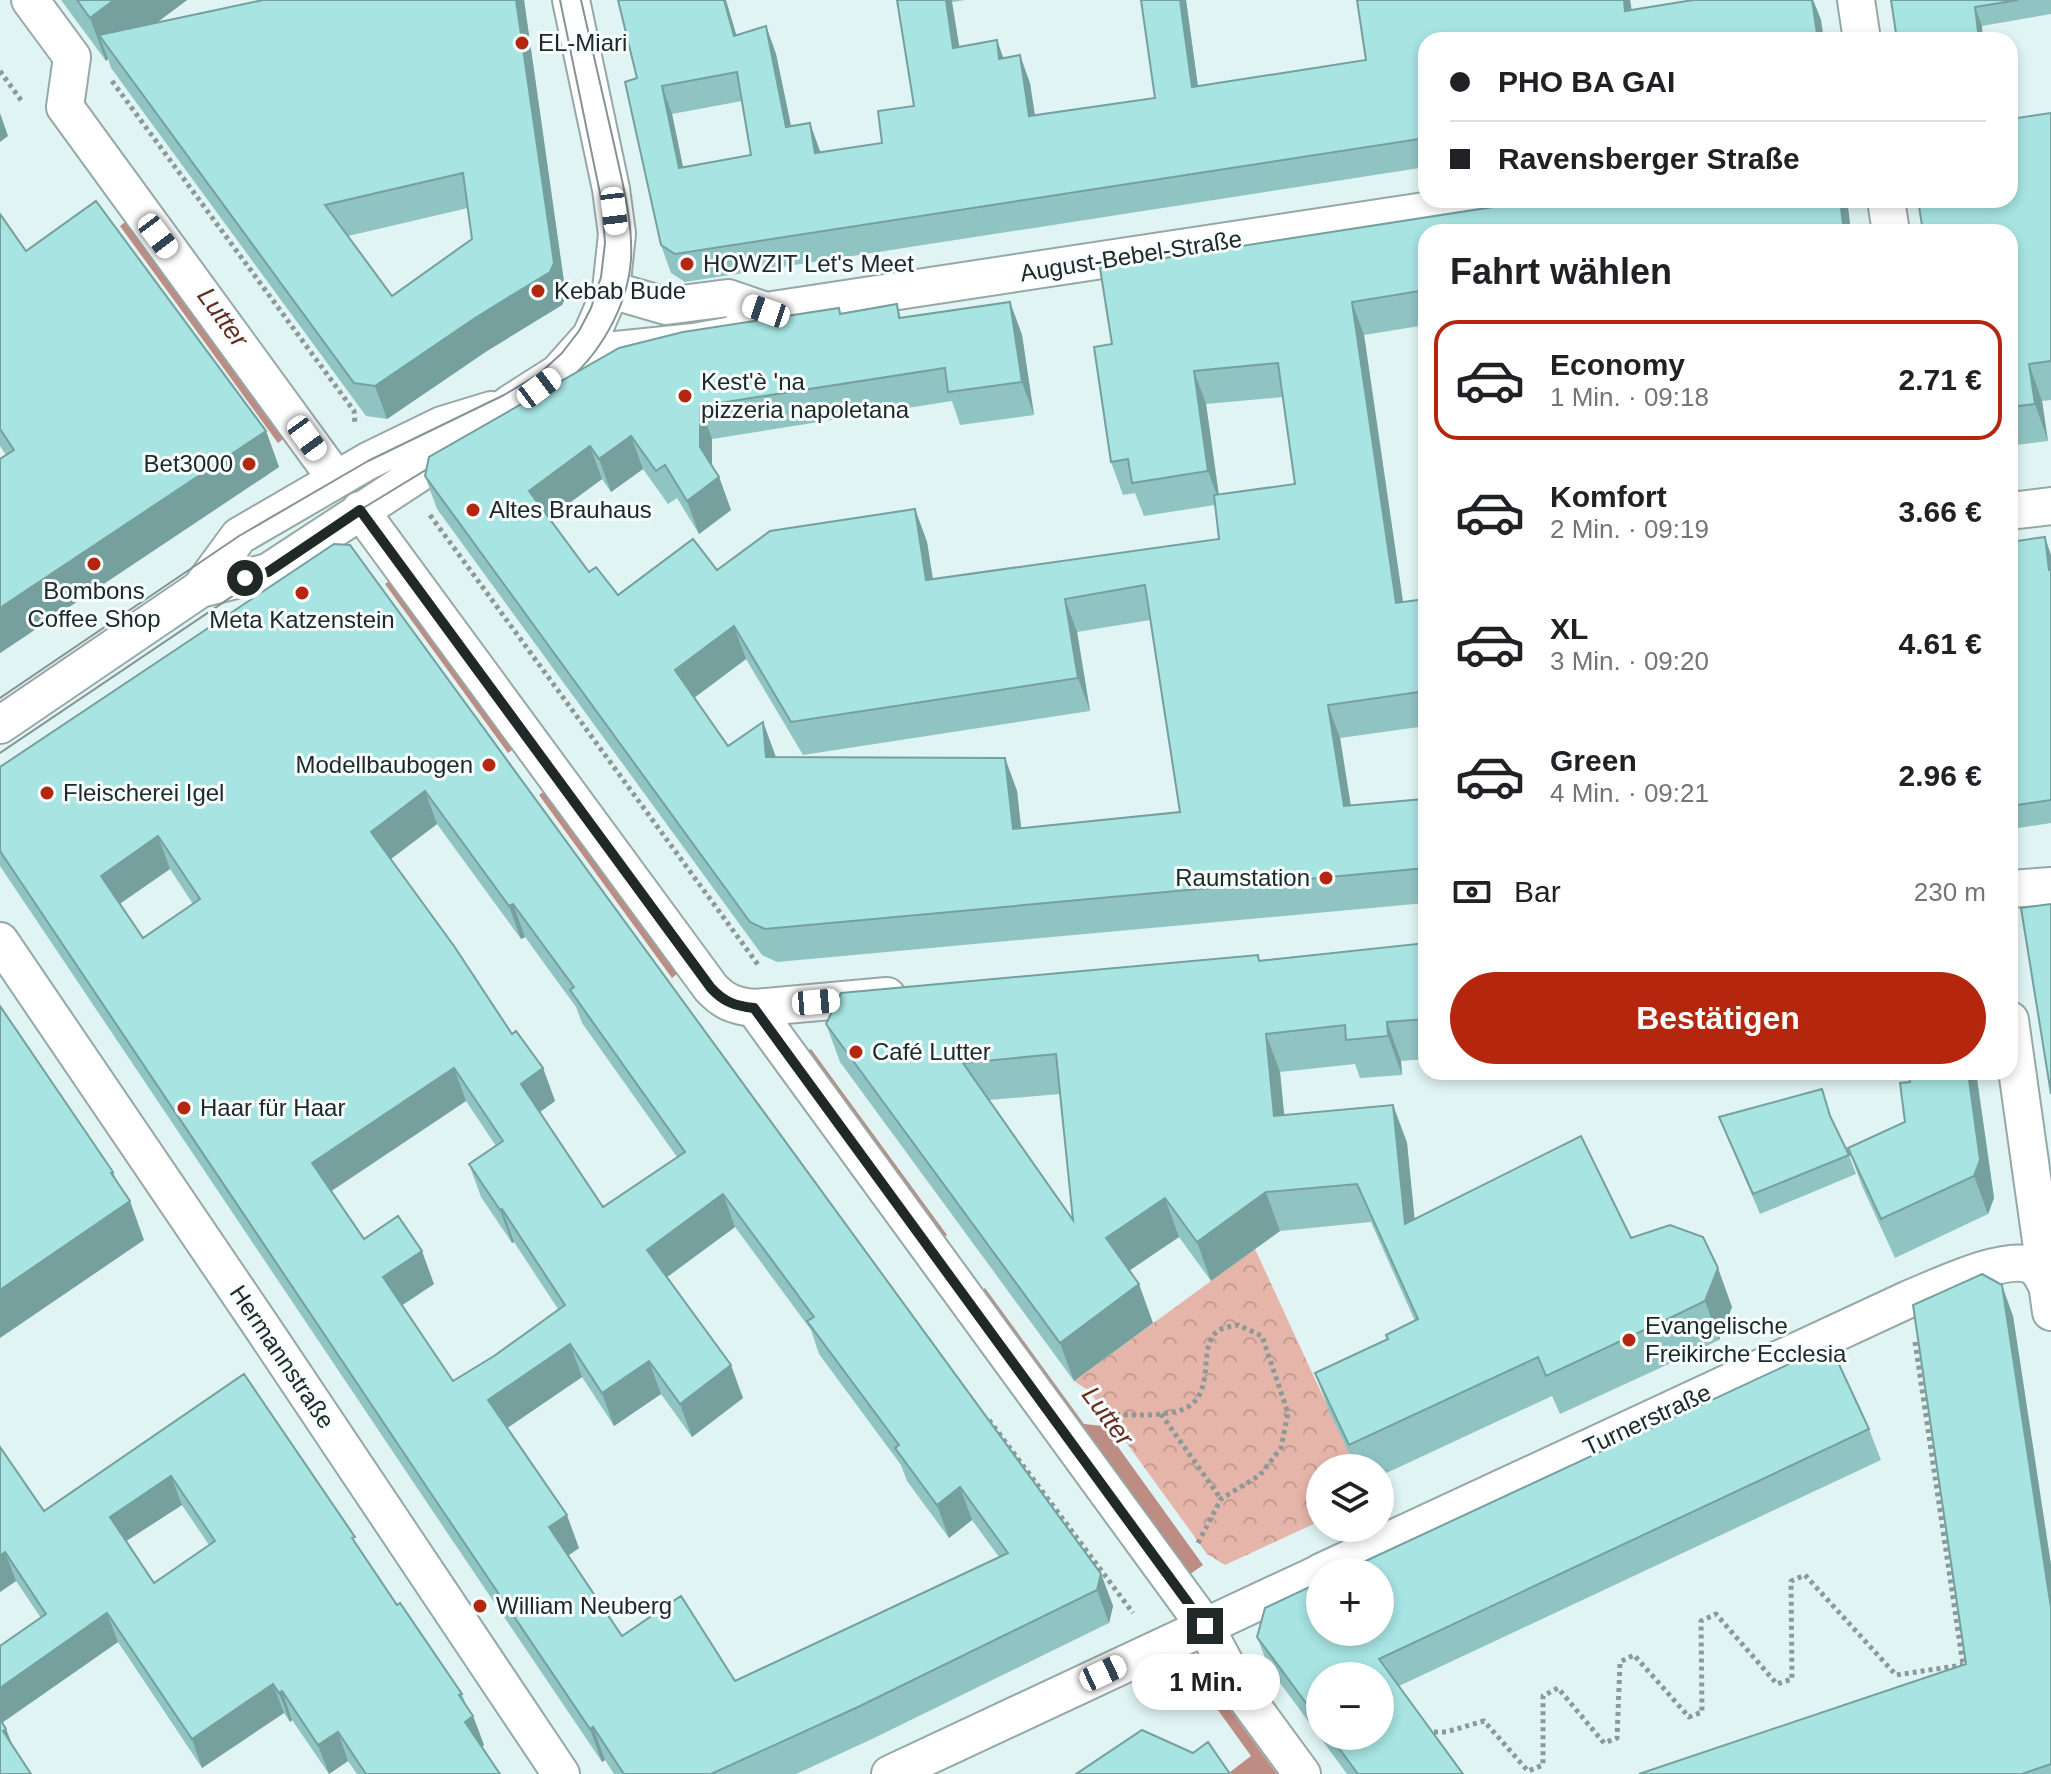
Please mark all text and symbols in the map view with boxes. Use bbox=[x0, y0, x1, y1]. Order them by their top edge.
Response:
place label: EL-Miari bbox=[538, 29, 627, 56]
marker: EL-Miari bbox=[513, 34, 531, 52]
text: PHO BA GAI bbox=[1498, 65, 1675, 98]
text: Ravensberger Straße bbox=[1498, 142, 1800, 175]
car bbox=[599, 186, 629, 236]
car bbox=[134, 210, 182, 262]
street label: August-Bebel-Straße bbox=[1018, 225, 1244, 286]
place label: HOWZIT Let's Meet bbox=[703, 250, 914, 277]
text: Fahrt wählen bbox=[1450, 251, 1672, 292]
marker: HOWZIT Let's Meet bbox=[678, 255, 696, 273]
place label: Kebab Bude bbox=[554, 277, 686, 304]
water label: Lutter bbox=[191, 281, 255, 354]
marker: Kebab Bude bbox=[529, 282, 547, 300]
car bbox=[739, 292, 793, 330]
icon: car bbox=[1454, 344, 1526, 416]
text: Economy bbox=[1550, 348, 1685, 381]
text: 2.71 € bbox=[1899, 363, 1982, 396]
car bbox=[513, 364, 565, 412]
place label: Kest'è 'na pizzeria napoletana bbox=[701, 368, 910, 423]
text: 1 Min. · 09:18 bbox=[1550, 382, 1709, 412]
marker: Kest'è 'na pizzeria napoletana bbox=[676, 387, 694, 405]
car bbox=[283, 412, 331, 464]
place label: Bet3000 bbox=[144, 450, 233, 477]
marker: Bet3000 bbox=[240, 455, 258, 473]
icon: car bbox=[1454, 476, 1526, 548]
text: Komfort bbox=[1550, 480, 1667, 513]
text: 3.66 € bbox=[1899, 495, 1982, 528]
place label: Altes Brauhaus bbox=[489, 496, 652, 523]
marker: Altes Brauhaus bbox=[464, 501, 482, 519]
text: 2 Min. · 09:19 bbox=[1550, 514, 1709, 544]
marker: Bombons Coffee Shop bbox=[85, 555, 103, 573]
route start bbox=[227, 560, 263, 596]
place label: Bombons Coffee Shop bbox=[28, 577, 161, 632]
marker: Meta Katzenstein bbox=[293, 584, 311, 602]
place label: Meta Katzenstein bbox=[209, 606, 395, 633]
icon: car bbox=[1454, 608, 1526, 680]
text: XL bbox=[1550, 612, 1588, 645]
text: 4.61 € bbox=[1899, 627, 1982, 660]
text: 3 Min. · 09:20 bbox=[1550, 646, 1709, 676]
icon: car bbox=[1454, 740, 1526, 812]
text: Green bbox=[1550, 744, 1637, 777]
place label: Modellbaubogen bbox=[296, 751, 473, 778]
marker: Modellbaubogen bbox=[480, 756, 498, 774]
text: 2.96 € bbox=[1899, 759, 1982, 792]
text: 4 Min. · 09:21 bbox=[1550, 778, 1709, 808]
place label: Fleischerei Igel bbox=[63, 779, 224, 806]
marker: Fleischerei Igel bbox=[38, 784, 56, 802]
place label: Raumstation bbox=[1175, 864, 1310, 891]
marker: Raumstation bbox=[1317, 869, 1335, 887]
icon: cash bbox=[1450, 870, 1494, 914]
text: Bar bbox=[1514, 875, 1561, 908]
text: 230 m bbox=[1914, 877, 1986, 907]
button: Bestätigen bbox=[1450, 972, 1986, 1064]
car bbox=[791, 988, 841, 1016]
place label: Café Lutter bbox=[872, 1038, 991, 1065]
marker: Café Lutter bbox=[847, 1043, 865, 1061]
place label: Haar für Haar bbox=[200, 1094, 345, 1121]
marker: Haar für Haar bbox=[175, 1099, 193, 1117]
street label: Hermannstraße bbox=[225, 1280, 340, 1433]
place label: Evangelische Freikirche Ecclesia bbox=[1645, 1312, 1847, 1367]
marker: Evangelische Freikirche Ecclesia bbox=[1620, 1331, 1638, 1349]
street label: Turnerstraße bbox=[1579, 1378, 1715, 1461]
water label: Lutter bbox=[1076, 1380, 1141, 1453]
map controls bbox=[1306, 1454, 1394, 1750]
button: layers bbox=[1306, 1454, 1394, 1542]
button: + bbox=[1306, 1558, 1394, 1646]
place label: William Neuberg bbox=[496, 1592, 672, 1619]
marker: William Neuberg bbox=[471, 1597, 489, 1615]
route end bbox=[1187, 1608, 1223, 1644]
car bbox=[1076, 1652, 1130, 1694]
callout: 1 Min. bbox=[1131, 1654, 1279, 1710]
button: − bbox=[1306, 1662, 1394, 1750]
text: 1 Min. bbox=[1169, 1667, 1243, 1697]

